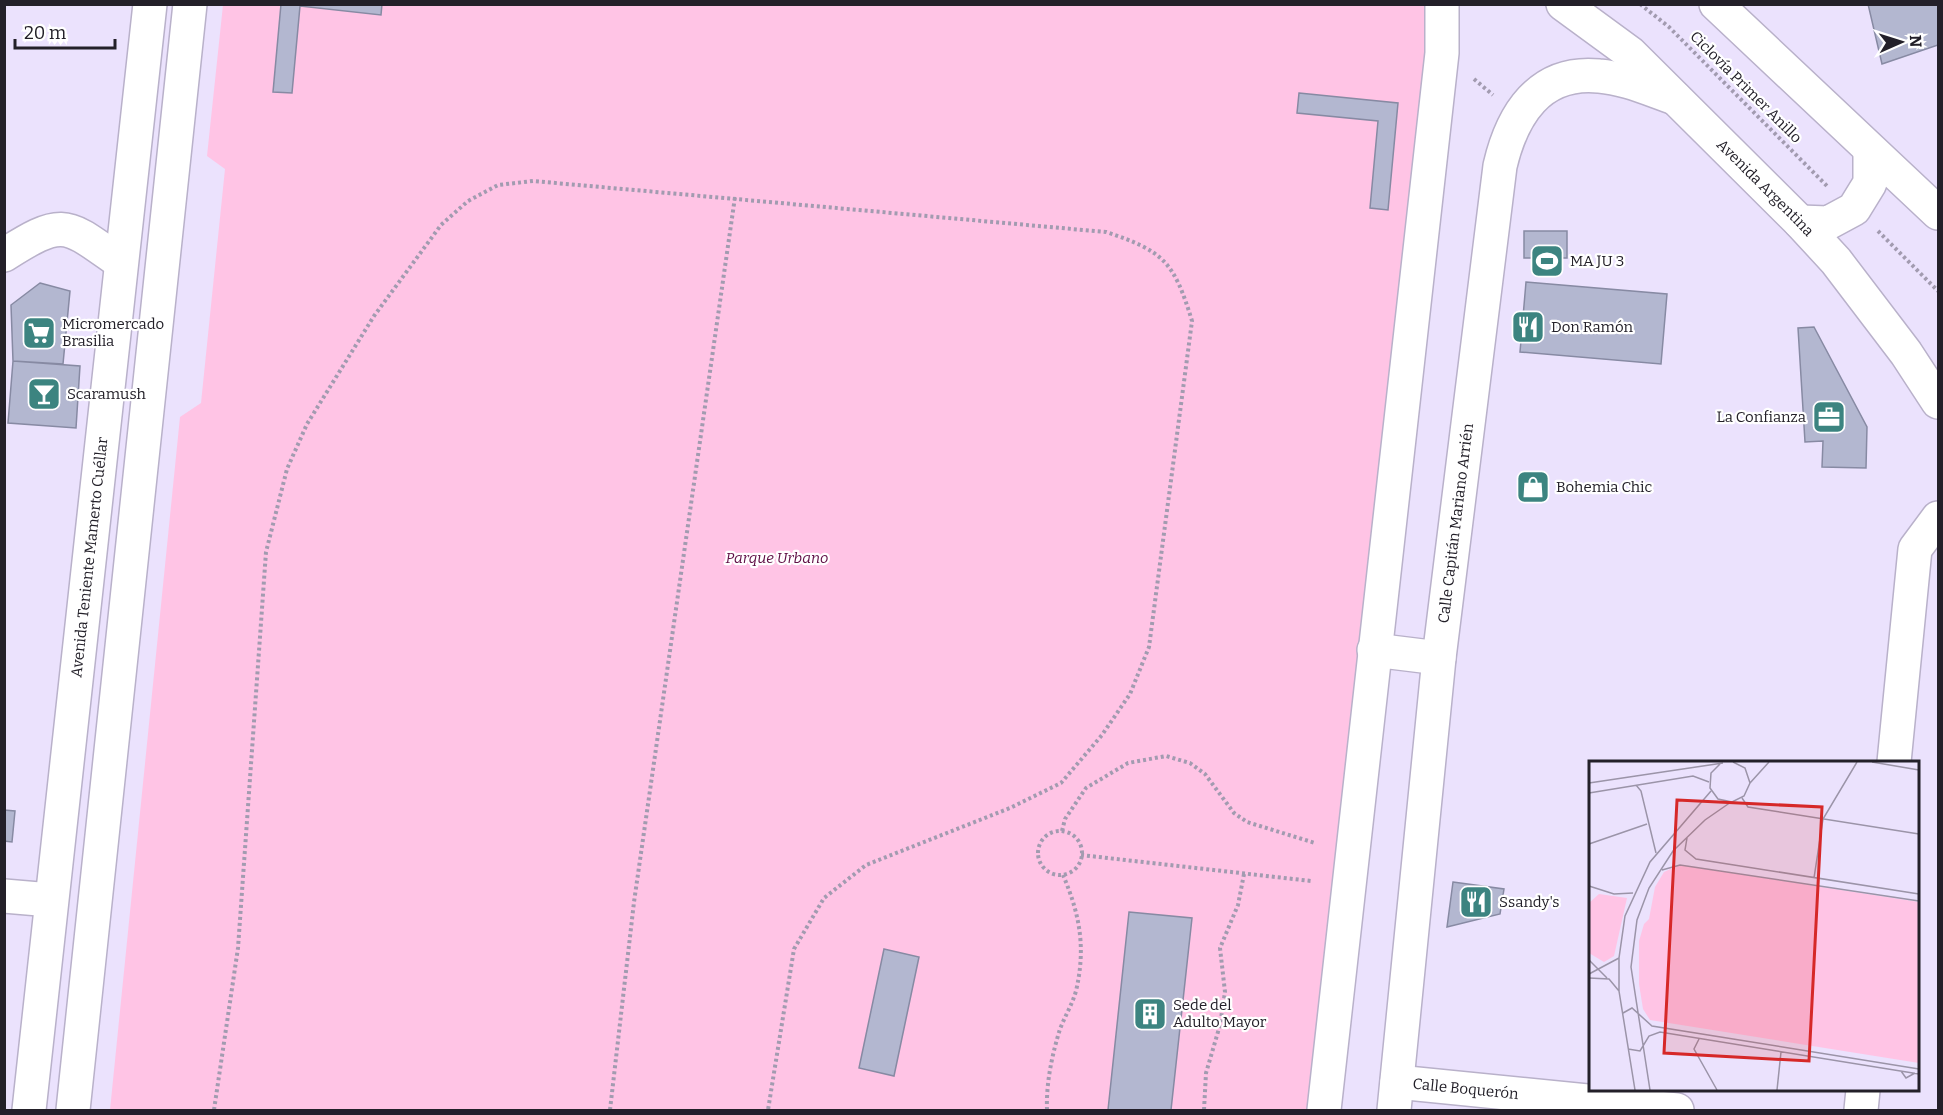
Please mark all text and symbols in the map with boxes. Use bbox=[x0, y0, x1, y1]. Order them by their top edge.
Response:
scale bar bbox=[15, 12, 116, 50]
north arrow bbox=[1871, 12, 1931, 72]
text: 20 m bbox=[24, 22, 66, 44]
street label: Ciclovía Primer Anillo bbox=[1686, 27, 1806, 147]
text: N bbox=[1906, 35, 1925, 48]
street label: Avenida Argentina bbox=[1713, 135, 1818, 240]
sports icon: MA JU 3 bbox=[1529, 243, 1565, 279]
place label: MA JU 3 bbox=[1570, 252, 1624, 270]
restaurant icon: Don Ramón bbox=[1510, 309, 1546, 345]
supermarket icon: Micromercado Brasilia bbox=[21, 315, 57, 351]
place label: Micromercado Brasilia bbox=[62, 315, 164, 350]
place label: Don Ramón bbox=[1551, 318, 1634, 336]
bar icon: Scaramush bbox=[26, 376, 62, 412]
place label: Scaramush bbox=[67, 385, 147, 403]
office icon: La Confianza bbox=[1811, 399, 1847, 435]
place label: La Confianza bbox=[1717, 408, 1806, 426]
street label: Calle Capitán Mariano Arrién bbox=[1434, 422, 1477, 624]
street label: Avenida Teniente Mamerto Cuéllar bbox=[67, 436, 112, 678]
shop icon: Bohemia Chic bbox=[1515, 469, 1551, 505]
place label: Bohemia Chic bbox=[1556, 478, 1652, 496]
park label: Parque Urbano bbox=[726, 549, 828, 567]
inset map bbox=[1589, 761, 1919, 1091]
restaurant icon: Ssandy's bbox=[1458, 884, 1494, 920]
place label: Ssandy's bbox=[1499, 893, 1559, 911]
building icon: Sede del Adulto Mayor bbox=[1132, 996, 1168, 1032]
place label: Sede del Adulto Mayor bbox=[1173, 996, 1267, 1031]
street label: Calle Boquerón bbox=[1412, 1075, 1520, 1103]

